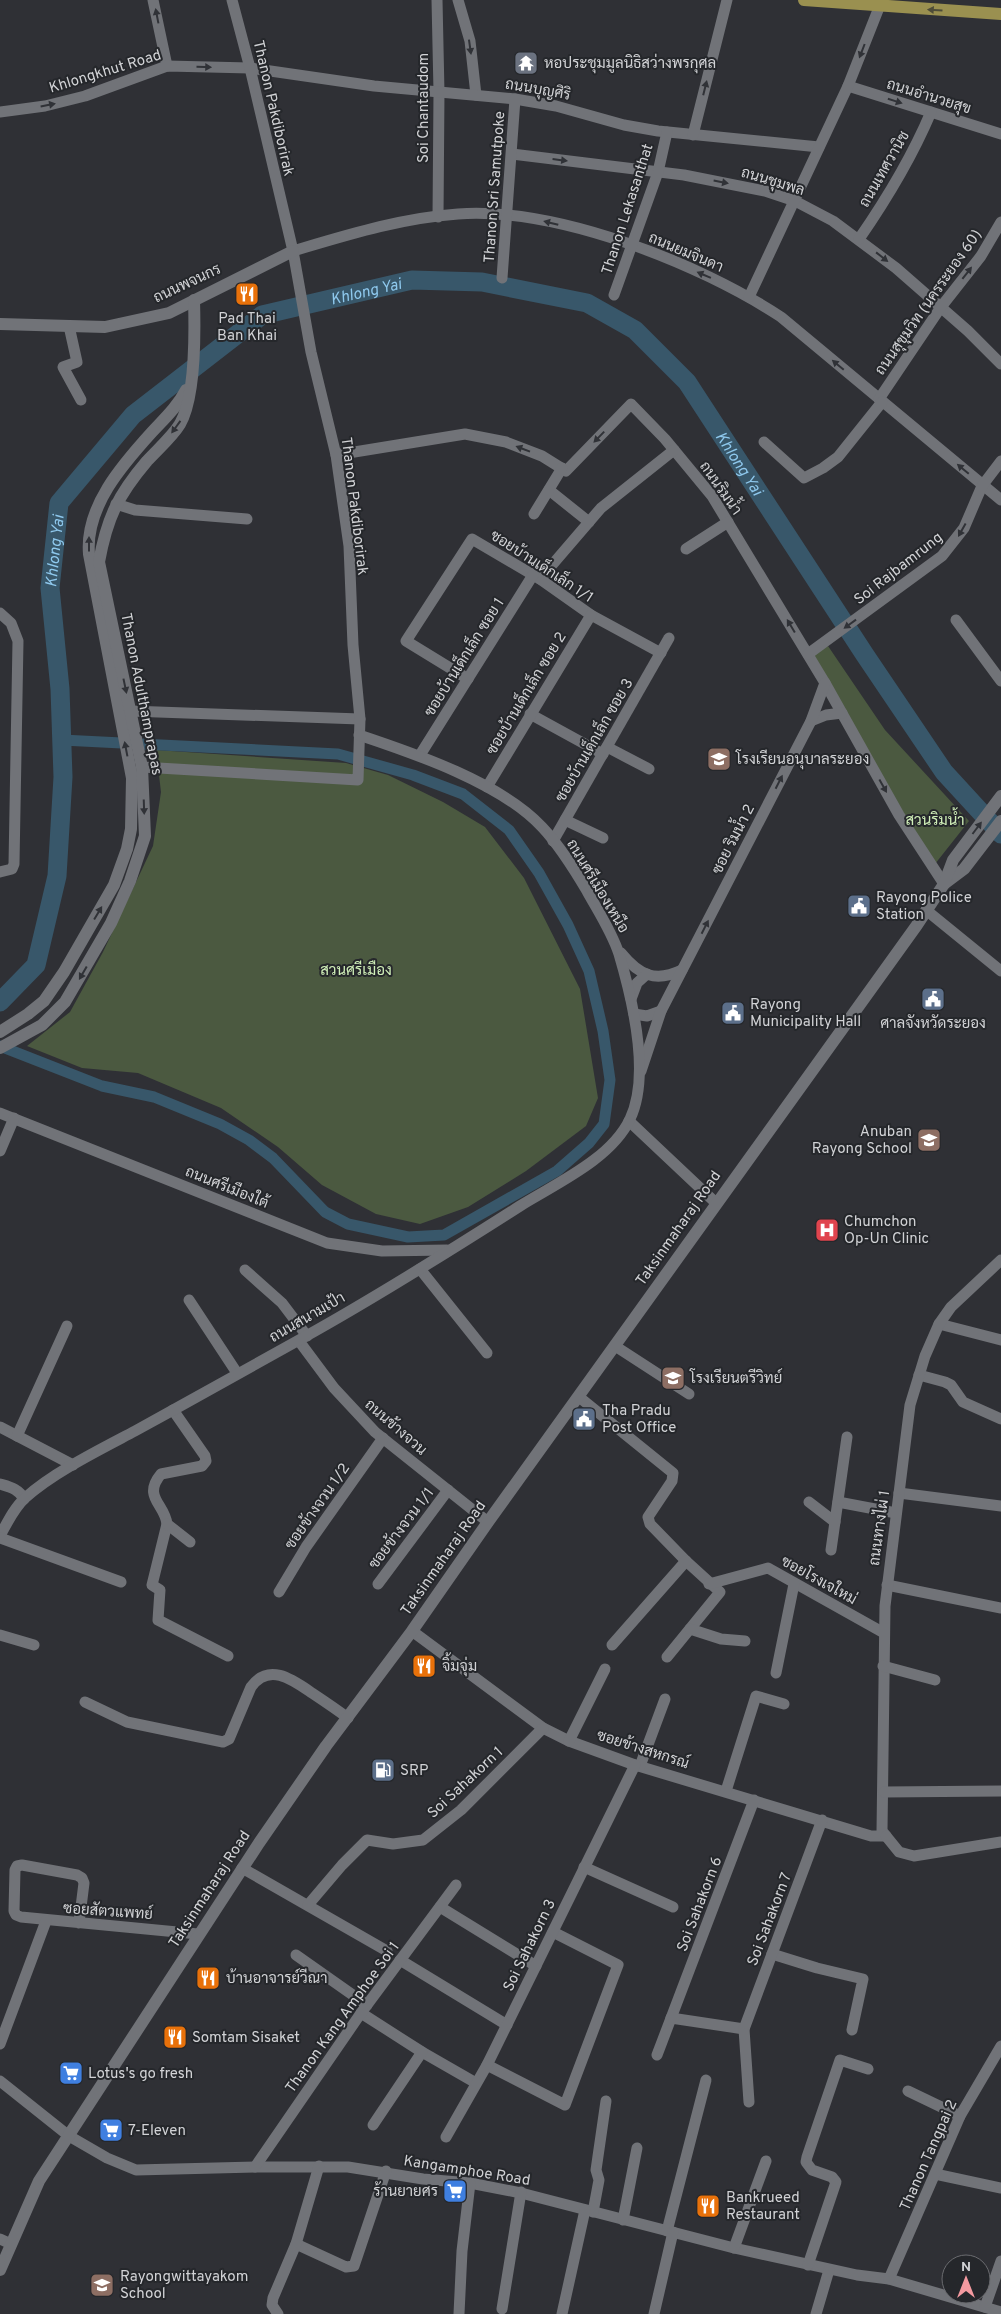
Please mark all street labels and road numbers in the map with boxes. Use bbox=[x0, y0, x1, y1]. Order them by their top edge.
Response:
street label: Thanon Pakdiborirak bbox=[248, 38, 297, 178]
street label: Khlongkhut Road bbox=[47, 46, 164, 99]
street label: Soi Chantaudom bbox=[415, 53, 434, 163]
street label: ถนนบุญศิริ bbox=[503, 74, 572, 106]
street label: ถนนอำนวยสุข bbox=[884, 75, 973, 119]
street label: Thanon Sri Samutpoke bbox=[481, 110, 510, 264]
street label: ถนนเทศวานิช bbox=[855, 128, 915, 211]
street label: Thanon Lekasanthat bbox=[598, 142, 659, 277]
street label: ถนนชุมพล bbox=[738, 164, 807, 201]
street label: ถนนสุขุมวิท (นครระยอง 60) bbox=[871, 226, 987, 379]
street label: ถนนยมจินดา bbox=[645, 228, 726, 278]
street label: ถนนพจนกร bbox=[151, 260, 224, 308]
street label: Thanon Pakdiborirak bbox=[336, 436, 371, 576]
street label: ถนนริมน้ำ bbox=[694, 456, 749, 519]
street label: ซอยบ้านเด็กเล็ก 1/1 bbox=[486, 524, 598, 608]
street label: Soi Rajbamrung bbox=[851, 529, 947, 610]
street label: ซอยบ้านเด็กเล็ก ซอย 1 bbox=[418, 593, 510, 721]
street label: Thanon Adulthamprapas bbox=[115, 611, 166, 777]
street label: ซอยบ้านเด็กเล็ก ซอย 2 bbox=[480, 627, 572, 759]
street label: ซอยบ้านเด็กเล็ก ซอย 3 bbox=[549, 674, 639, 806]
street label: ซอย ริมน้ำ 2 bbox=[704, 799, 760, 878]
street label: ถนนศรีเมืองเหนือ bbox=[561, 835, 634, 937]
street label: ถนนศรีเมืองใต้ bbox=[182, 1161, 272, 1214]
street label: Taksinmaharaj Road bbox=[632, 1168, 726, 1290]
street label: ถนนสนามเป้า bbox=[265, 1287, 349, 1348]
street label: ถนนข้างจวน bbox=[360, 1394, 431, 1460]
street label: ซอยข้างจวน 1/2 bbox=[280, 1459, 355, 1554]
street label: ซอยข้างจวน 1/1 bbox=[364, 1483, 439, 1573]
street label: ถนนทางไผ่ 1 bbox=[864, 1489, 895, 1567]
street label: Taksinmaharaj Road bbox=[397, 1498, 491, 1620]
street label: ซอยโรงเจใหม่ bbox=[777, 1551, 860, 1610]
street label: ซอยข้างสหกรณ์ bbox=[594, 1725, 692, 1774]
street label: Soi Sahakorn 1 bbox=[424, 1743, 508, 1823]
street label: Taksinmaharaj Road bbox=[165, 1828, 255, 1952]
street label: Soi Sahakorn 6 bbox=[674, 1854, 727, 1955]
street label: Soi Sahakorn 7 bbox=[744, 1870, 797, 1969]
street label: Soi Sahakorn 3 bbox=[500, 1896, 561, 1995]
street label: ซอยสัตวแพทย์ bbox=[62, 1898, 154, 1925]
street label: Thanon Kang Amphoe Soi 1 bbox=[282, 1938, 405, 2097]
street label: Thanon Tangpai 2 bbox=[896, 2097, 962, 2214]
street label: Kangamphoe Road bbox=[402, 2152, 531, 2191]

